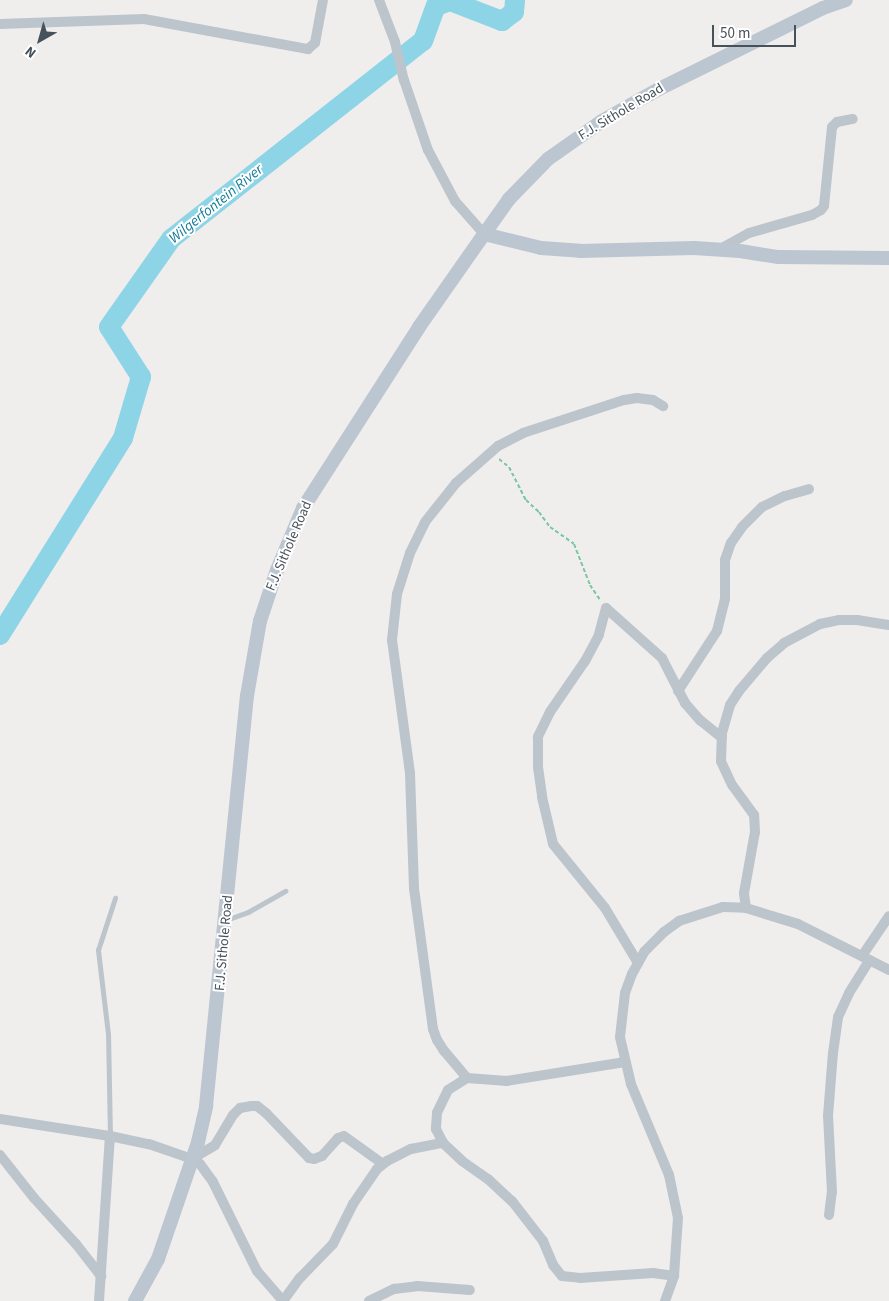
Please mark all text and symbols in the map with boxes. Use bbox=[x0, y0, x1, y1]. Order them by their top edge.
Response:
north arrow bbox=[15, 15, 65, 65]
scale bar bbox=[714, 15, 798, 47]
text: 50 m bbox=[720, 23, 750, 44]
text: N bbox=[21, 41, 41, 63]
street label: F.J. Sithole Road bbox=[575, 80, 667, 144]
water label: Wilgerfontein River bbox=[165, 161, 267, 247]
street label: F.J. Sithole Road bbox=[262, 498, 316, 594]
street label: F.J. Sithole Road bbox=[211, 894, 237, 992]

